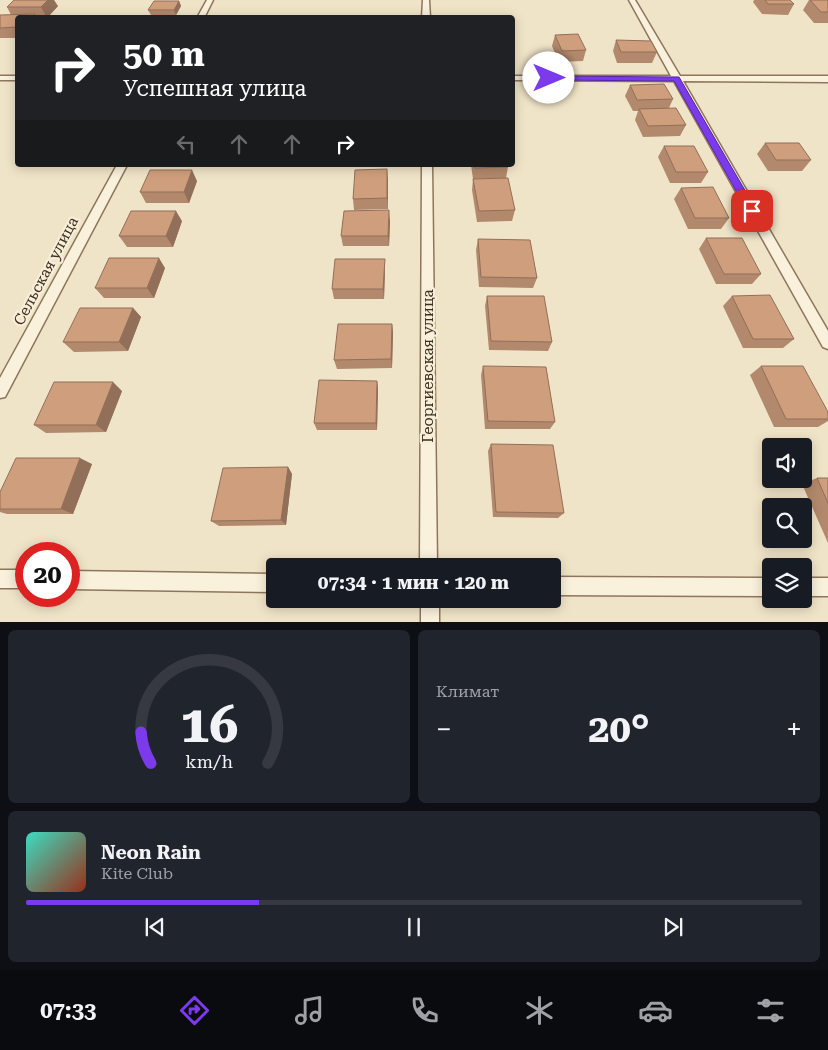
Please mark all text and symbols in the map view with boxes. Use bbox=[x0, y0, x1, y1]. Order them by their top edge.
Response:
text: 50 m bbox=[123, 34, 205, 75]
icon: right bbox=[40, 35, 105, 100]
position arrow bbox=[522, 51, 574, 103]
text: Успешная улица bbox=[123, 76, 306, 101]
icon: left bbox=[172, 130, 200, 158]
icon: ahead bbox=[225, 130, 253, 158]
icon: ahead bbox=[278, 130, 306, 158]
icon: right bbox=[331, 130, 359, 158]
pin bbox=[731, 190, 773, 232]
icon: arrive bbox=[738, 197, 766, 225]
street label: Сельская улица bbox=[10, 214, 82, 328]
street label: Георгиевская улица bbox=[419, 289, 437, 443]
map controls bbox=[762, 438, 812, 608]
button: sound bbox=[762, 438, 812, 488]
button: search bbox=[762, 498, 812, 548]
speed limit sign: 20 bbox=[15, 542, 80, 607]
button: layers bbox=[762, 558, 812, 608]
text: 07:34 · 1 мин · 120 m bbox=[318, 571, 509, 594]
text: Климат bbox=[436, 682, 499, 701]
text: 16 bbox=[180, 694, 238, 755]
text: 20° bbox=[588, 707, 650, 751]
text: − bbox=[436, 713, 452, 746]
text: + bbox=[786, 713, 802, 746]
text: km/h bbox=[185, 751, 233, 772]
text: Neon Rain bbox=[101, 841, 201, 864]
text: Kite Club bbox=[101, 864, 173, 883]
icon: previous bbox=[141, 913, 169, 941]
icon: pause bbox=[400, 913, 428, 941]
icon: next bbox=[659, 913, 687, 941]
icon: directions bbox=[177, 993, 212, 1028]
icon: music bbox=[292, 993, 327, 1028]
icon: phone bbox=[407, 993, 442, 1028]
icon: climate bbox=[522, 993, 557, 1028]
icon: car bbox=[638, 993, 673, 1028]
icon: filters bbox=[753, 993, 788, 1028]
text: 07:33 bbox=[40, 998, 96, 1023]

